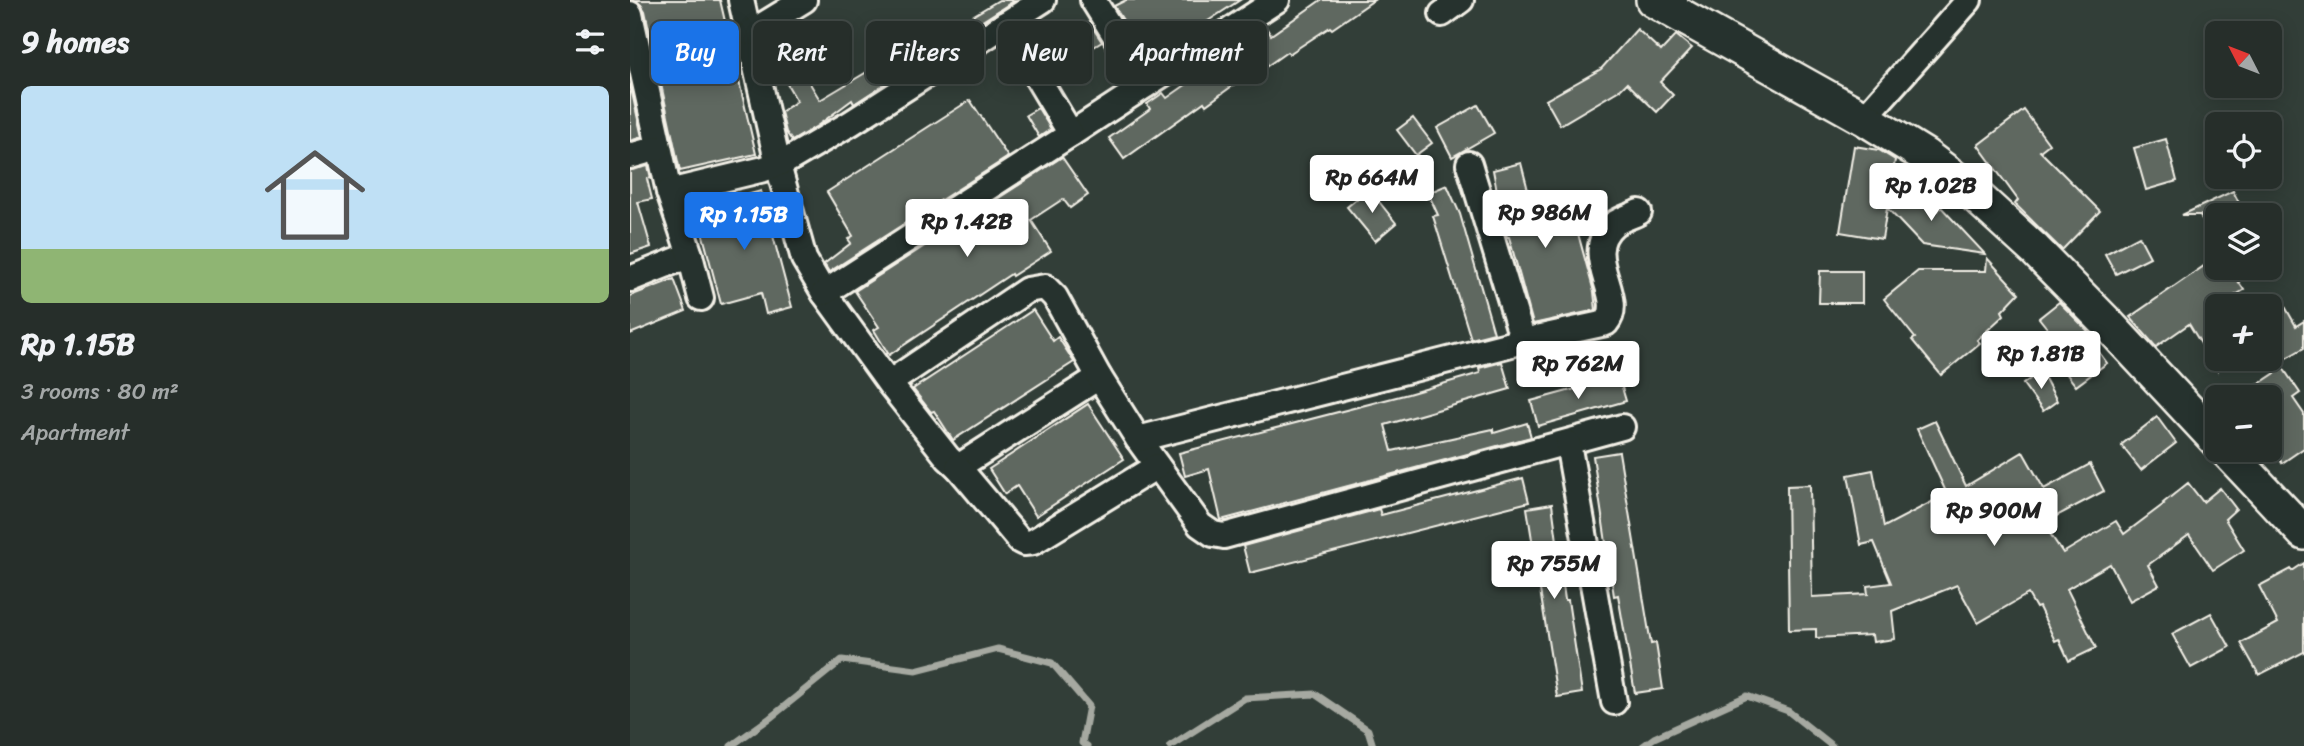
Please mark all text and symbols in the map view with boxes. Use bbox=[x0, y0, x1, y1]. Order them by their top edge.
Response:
text: 9 homes bbox=[21, 15, 129, 69]
chip: Buy bbox=[651, 21, 739, 84]
chip: Rent bbox=[753, 21, 852, 84]
chip: Filters bbox=[866, 21, 984, 84]
chip: New bbox=[998, 21, 1092, 84]
chip: Apartment bbox=[1106, 21, 1267, 84]
north arrow bbox=[2205, 21, 2282, 98]
map controls bbox=[2205, 21, 2282, 462]
icon: filters bbox=[571, 23, 609, 61]
button: locate bbox=[2205, 112, 2282, 189]
icon: home bbox=[252, 132, 378, 258]
pin: Rp 664M bbox=[1307, 156, 1437, 215]
text: Rp 664M bbox=[1326, 157, 1418, 198]
pin: Rp 1.02B bbox=[1859, 164, 2003, 223]
text: Rp 1.02B bbox=[1885, 165, 1977, 206]
pin: Rp 986M bbox=[1480, 190, 1610, 250]
pin: Rp 1.15B bbox=[672, 192, 816, 252]
text: Rp 986M bbox=[1499, 192, 1591, 233]
text: Rp 1.15B bbox=[700, 194, 788, 235]
pin: Rp 1.42B bbox=[895, 200, 1039, 259]
text: Rp 1.42B bbox=[921, 201, 1013, 242]
button: layers bbox=[2205, 203, 2282, 280]
button: + bbox=[2205, 294, 2282, 371]
text: Rp 1.15B bbox=[21, 317, 135, 371]
pin: Rp 1.81B bbox=[1969, 332, 2113, 391]
text: Rp 1.81B bbox=[1997, 333, 2085, 374]
pin: Rp 762M bbox=[1513, 342, 1643, 401]
text: Rp 762M bbox=[1532, 343, 1624, 384]
text: 3 rooms · 80 m² bbox=[21, 371, 179, 412]
button: − bbox=[2205, 385, 2282, 462]
text: Apartment bbox=[21, 412, 130, 453]
pin: Rp 900M bbox=[1929, 489, 2059, 548]
text: Rp 900M bbox=[1947, 490, 2041, 531]
pin: Rp 755M bbox=[1489, 542, 1619, 601]
text: Rp 755M bbox=[1508, 543, 1601, 584]

